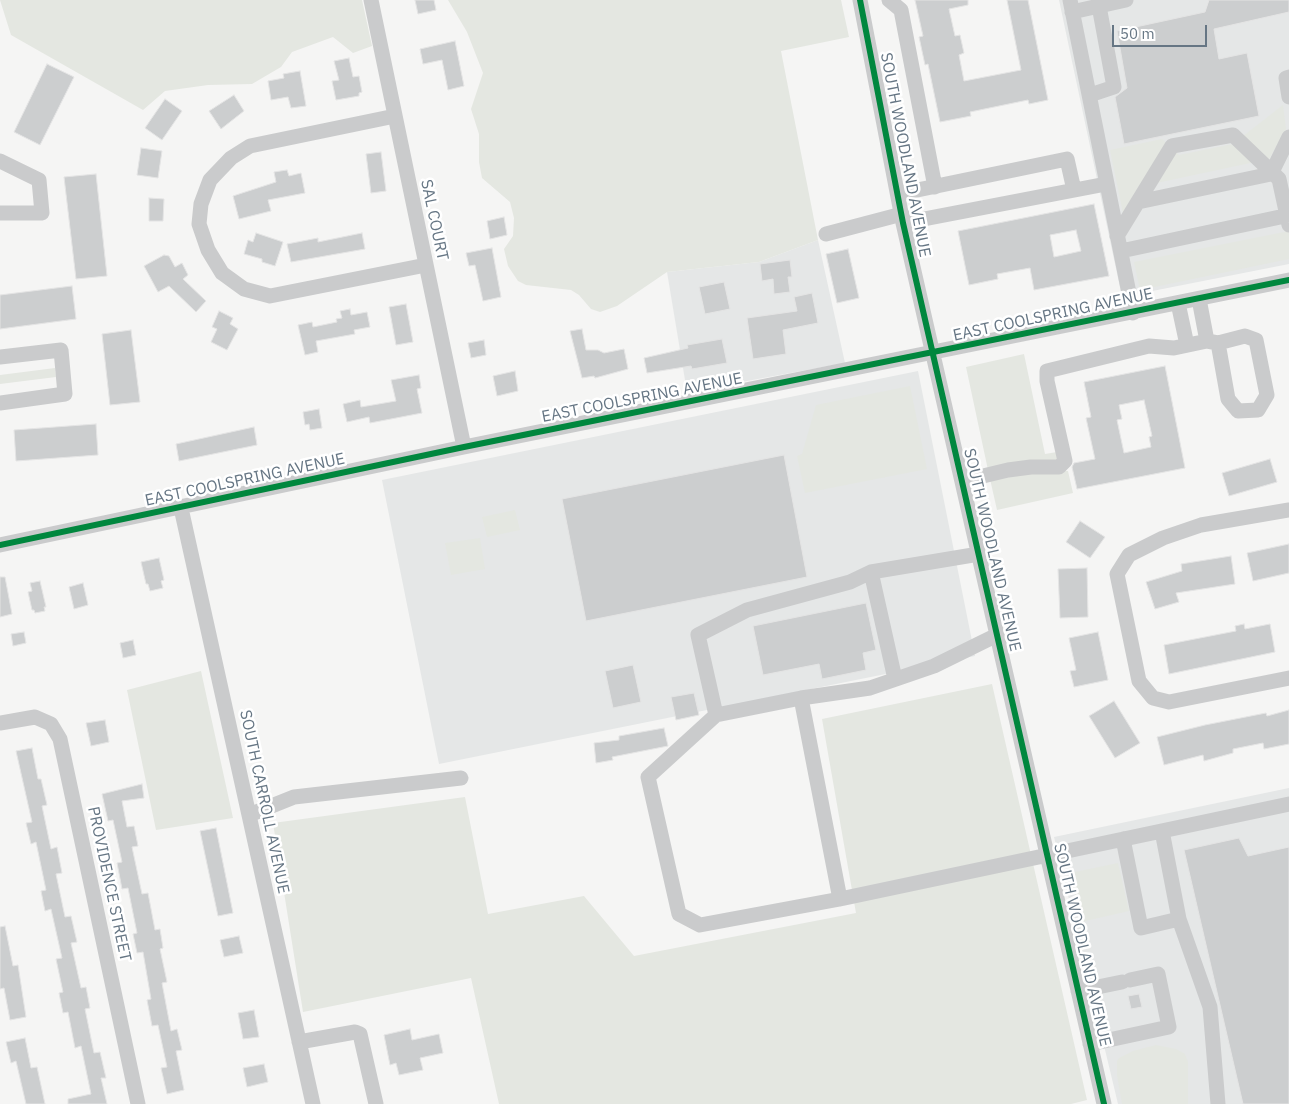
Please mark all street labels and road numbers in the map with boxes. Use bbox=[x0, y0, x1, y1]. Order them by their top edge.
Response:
street label: SOUTH WOODLAND AVENUE bbox=[876, 51, 934, 259]
street label: SAL COURT bbox=[416, 178, 452, 262]
street label: EAST COOLSPRING AVENUE bbox=[951, 284, 1155, 346]
street label: EAST COOLSPRING AVENUE bbox=[540, 369, 744, 427]
street label: SOUTH WOODLAND AVENUE bbox=[959, 447, 1025, 653]
street label: EAST COOLSPRING AVENUE bbox=[143, 449, 347, 511]
street label: SOUTH CARROLL AVENUE bbox=[235, 708, 293, 896]
street label: PROVIDENCE STREET bbox=[83, 805, 135, 963]
street label: SOUTH WOODLAND AVENUE bbox=[1049, 842, 1115, 1048]

